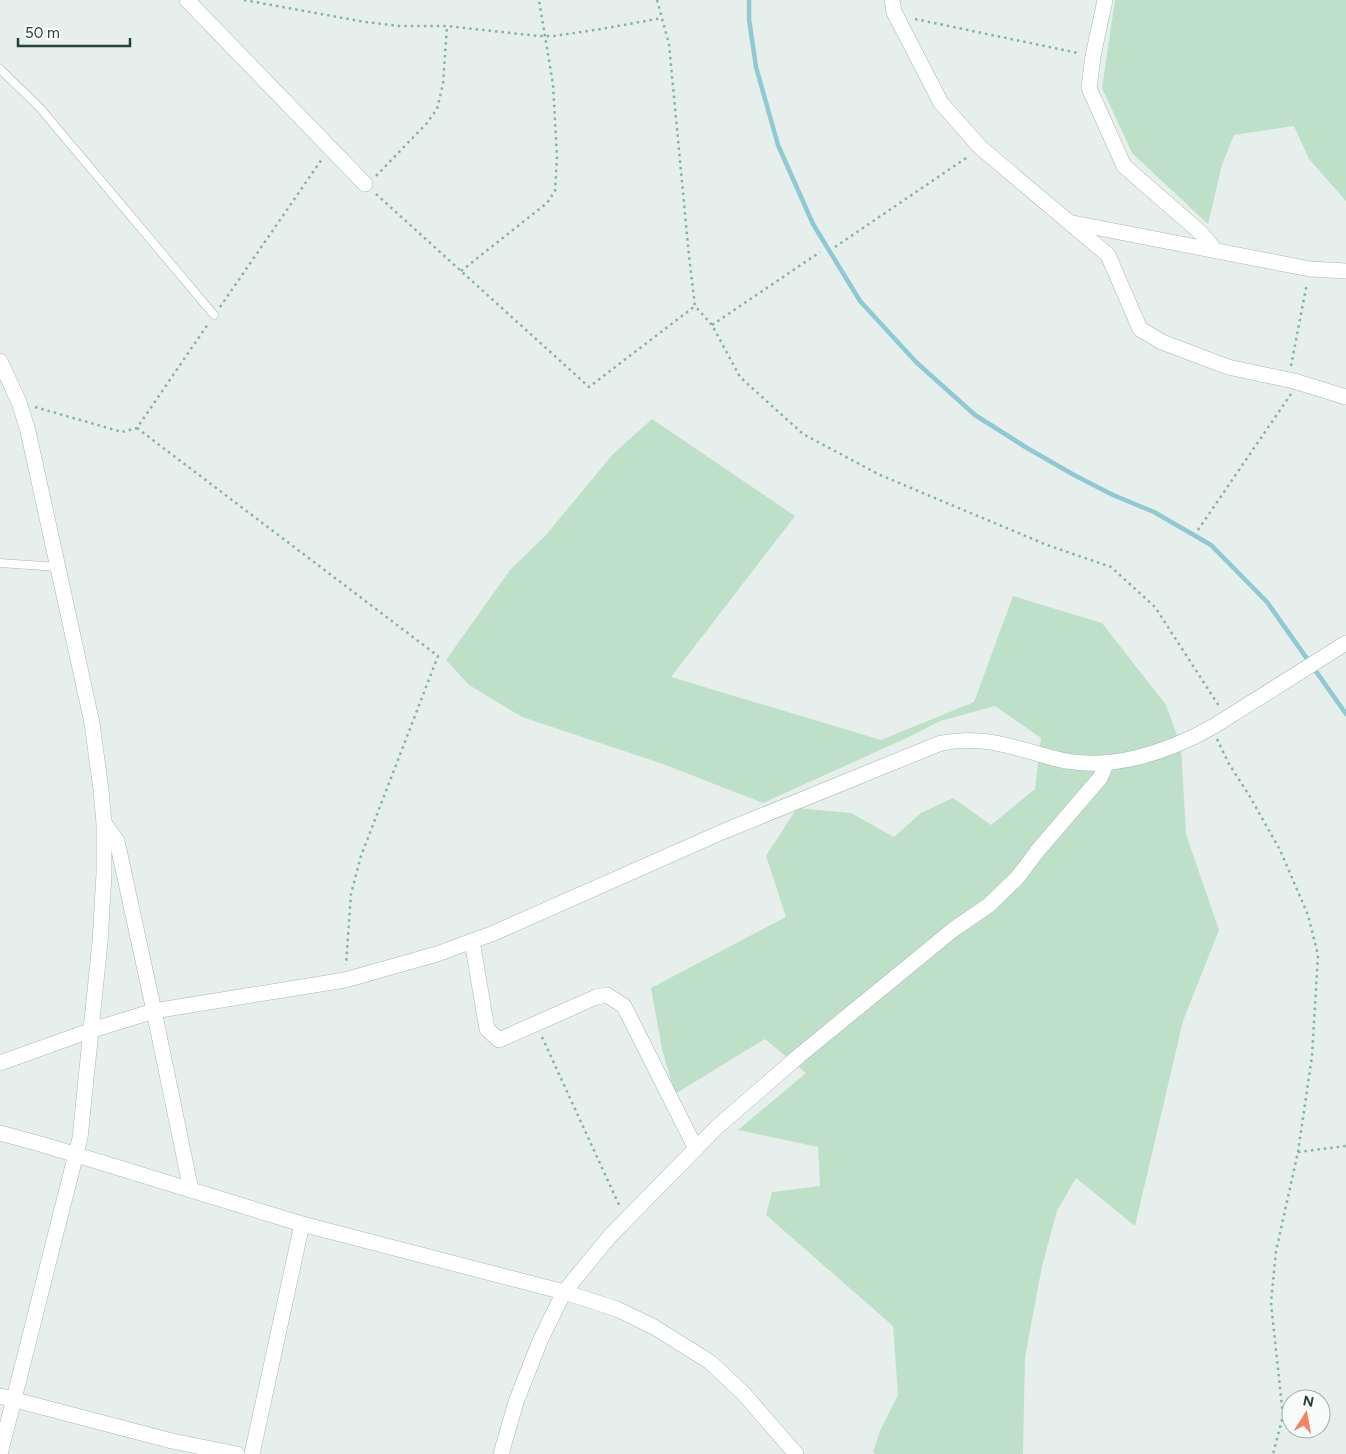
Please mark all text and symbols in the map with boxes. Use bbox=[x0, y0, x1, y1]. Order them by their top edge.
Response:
scale bar bbox=[18, 15, 130, 47]
text: 50 m bbox=[25, 24, 60, 42]
north arrow bbox=[1281, 1389, 1331, 1439]
text: N bbox=[1301, 1392, 1315, 1411]

